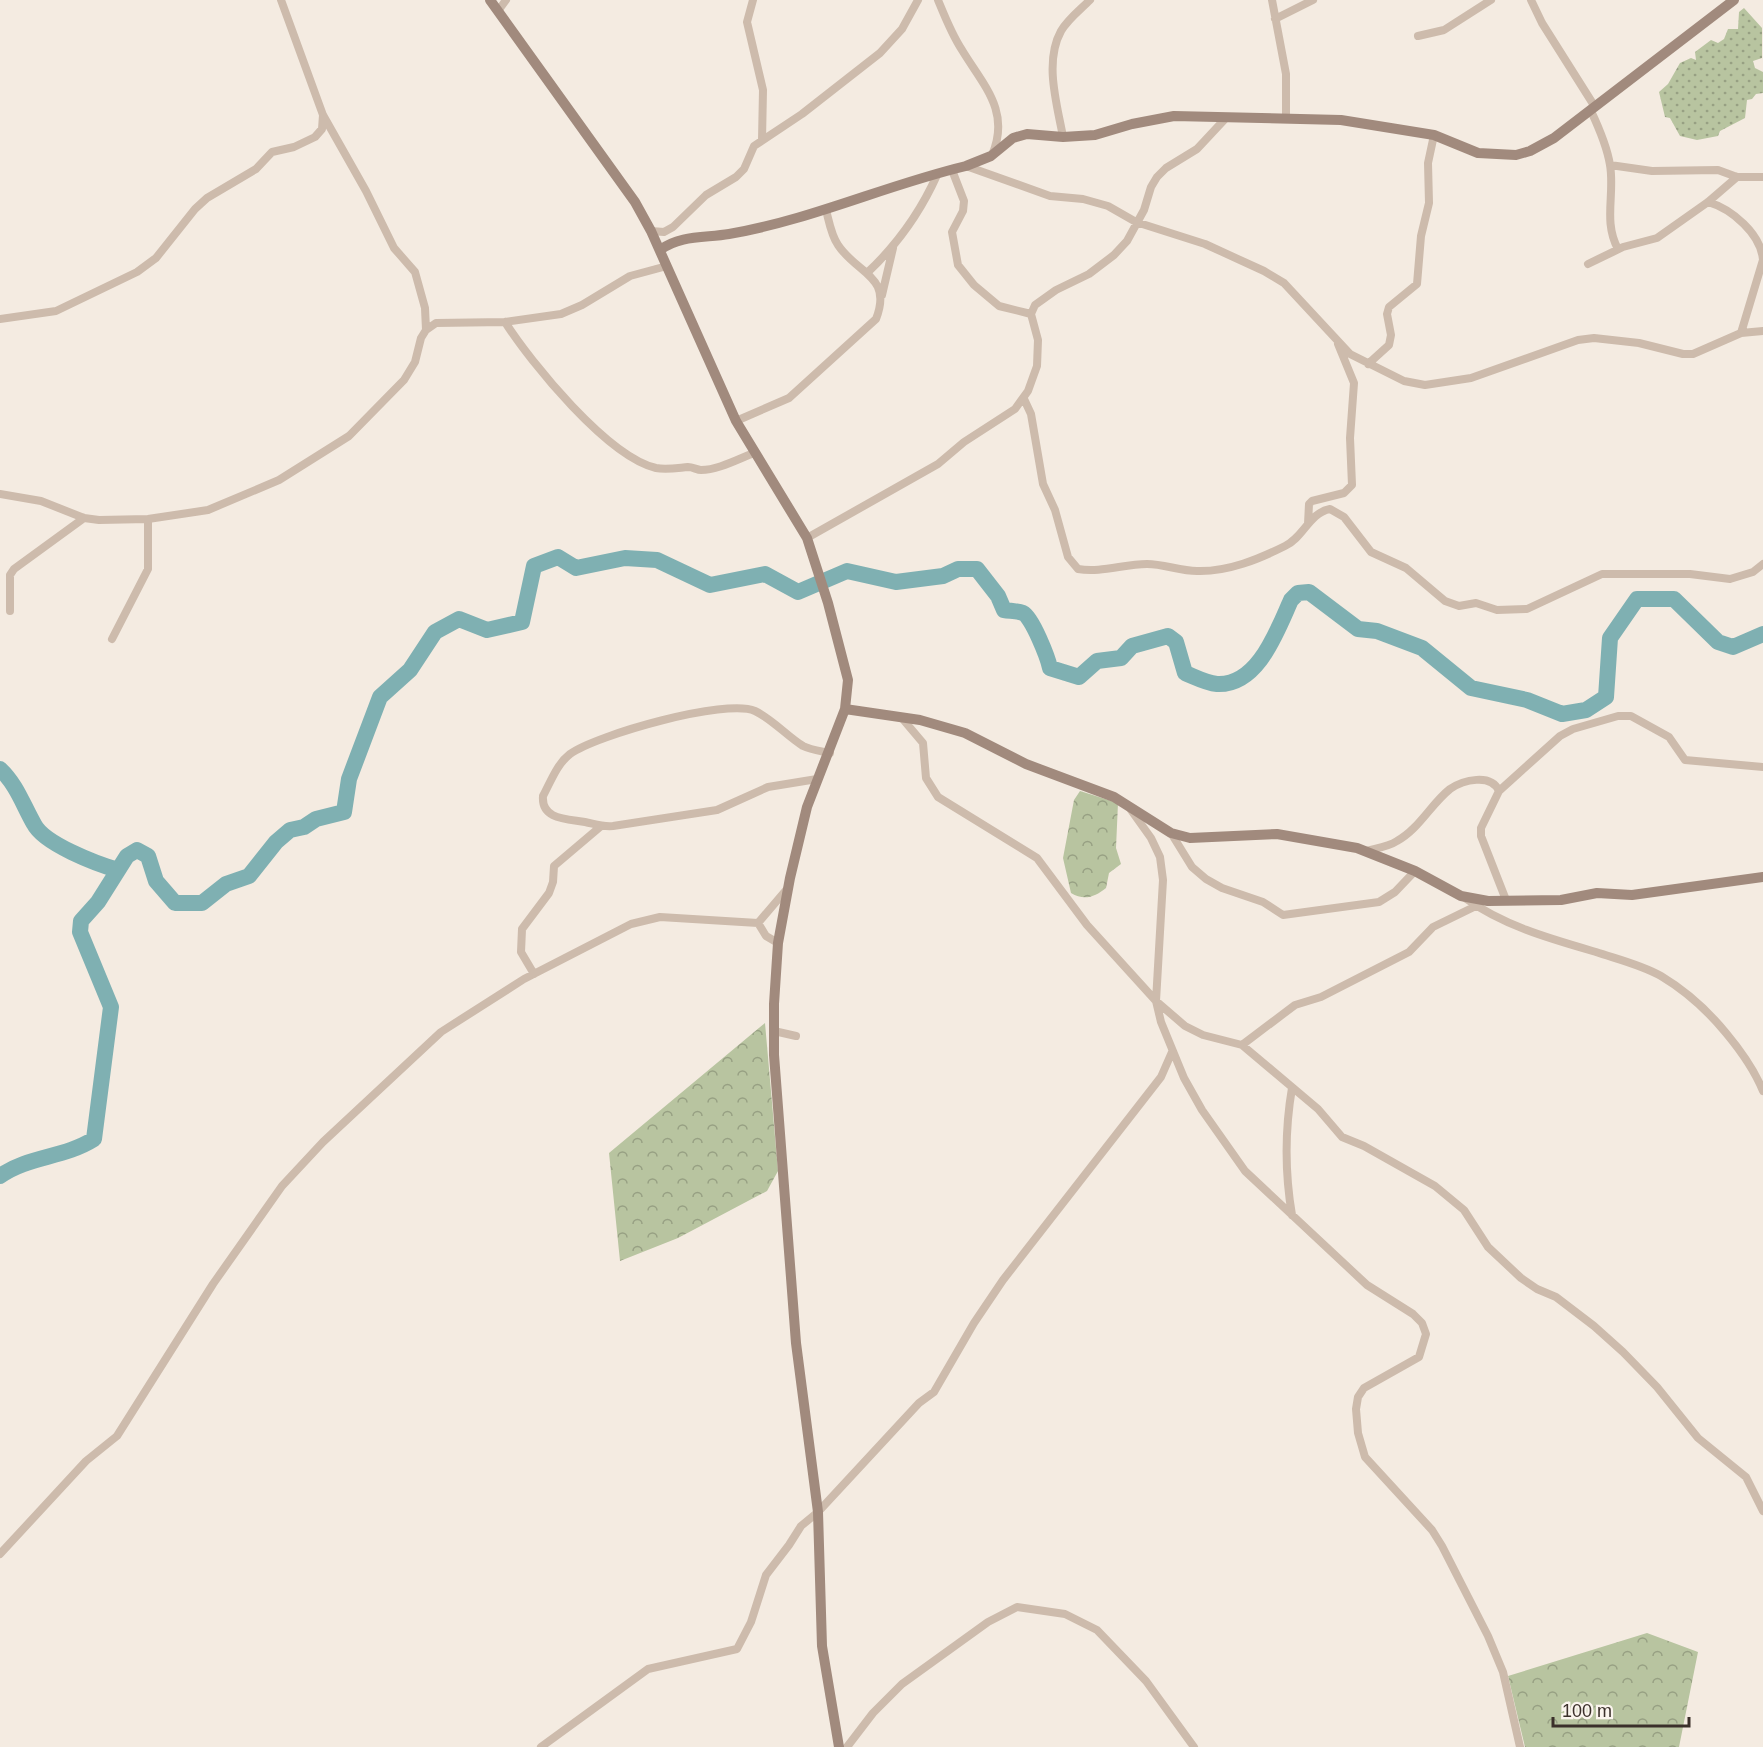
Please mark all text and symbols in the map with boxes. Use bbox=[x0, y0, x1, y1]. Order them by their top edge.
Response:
scale bar bbox=[1553, 1690, 1690, 1728]
text: 100 m bbox=[1562, 1701, 1612, 1721]

